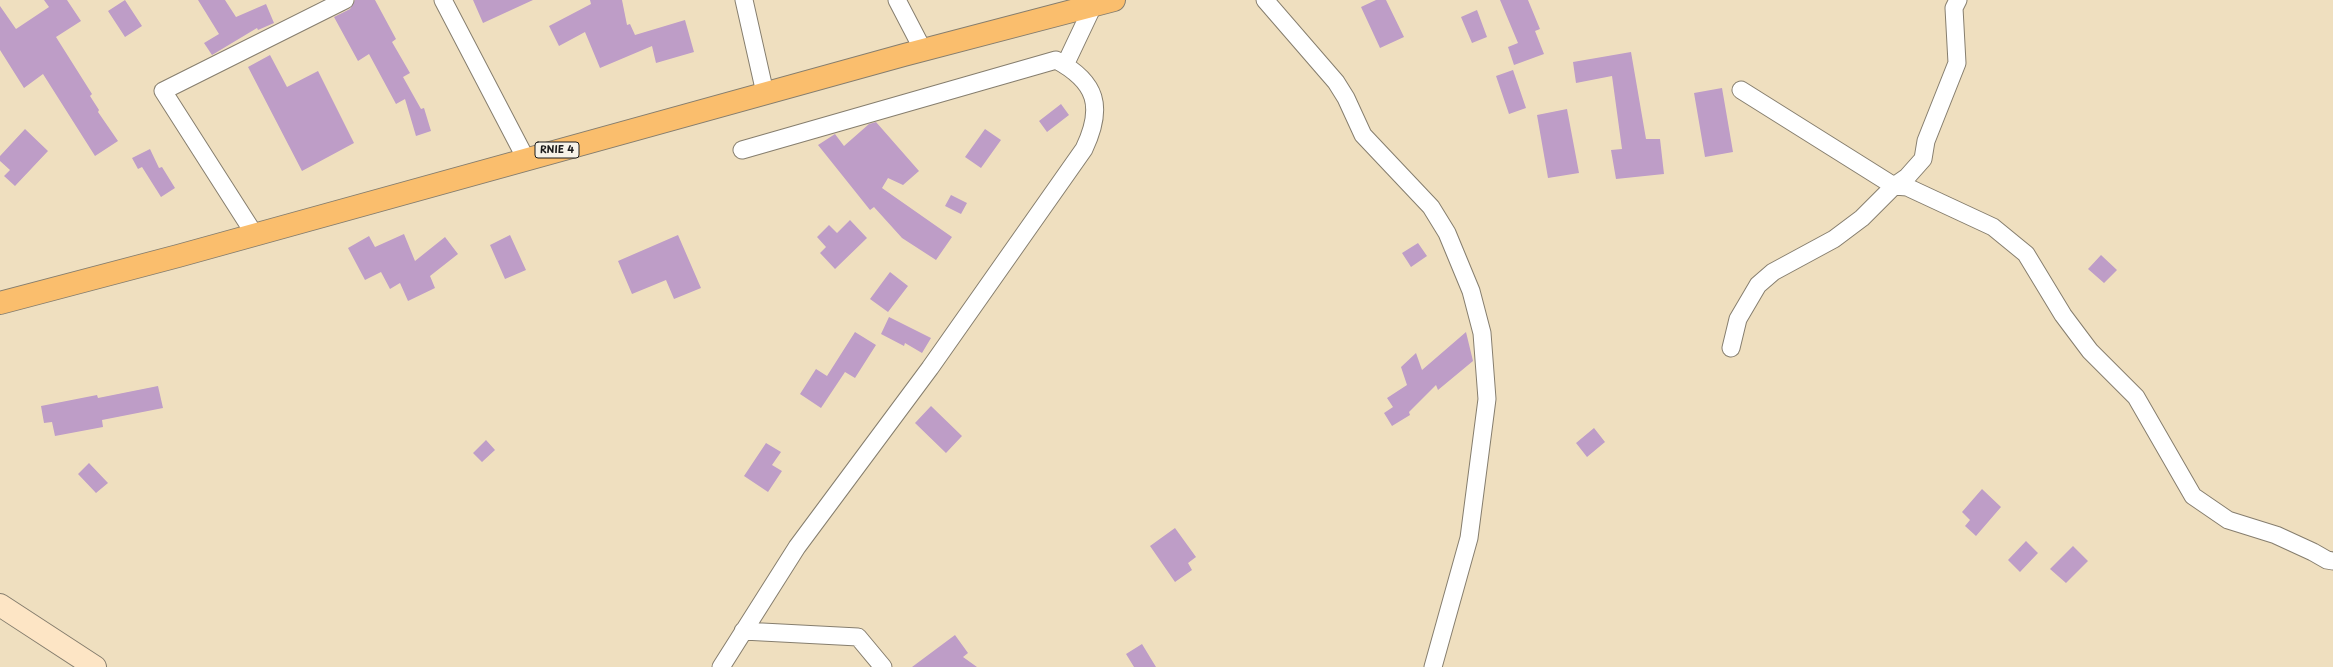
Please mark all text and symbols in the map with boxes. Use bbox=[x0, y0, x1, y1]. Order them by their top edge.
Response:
road number: RNIE 4 bbox=[535, 142, 579, 158]

